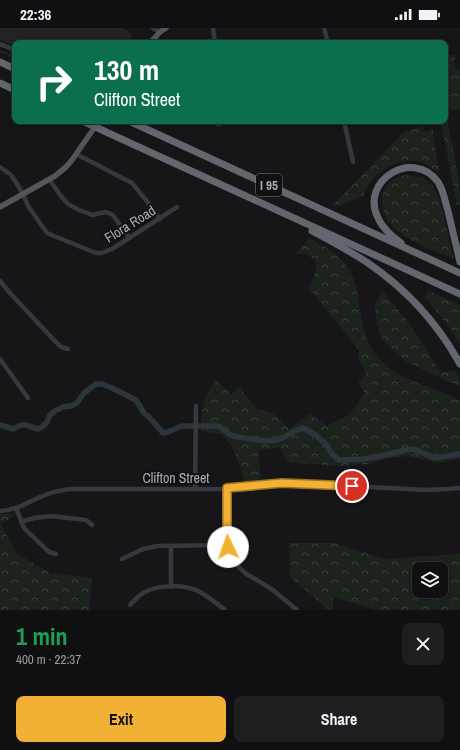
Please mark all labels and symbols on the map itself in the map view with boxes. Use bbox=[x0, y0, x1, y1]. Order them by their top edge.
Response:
road number: I 95 bbox=[256, 174, 282, 196]
street label: Flora Road bbox=[101, 201, 159, 247]
street label: Clifton Street bbox=[142, 469, 210, 487]
pin bbox=[335, 469, 369, 503]
position arrow bbox=[207, 526, 249, 568]

